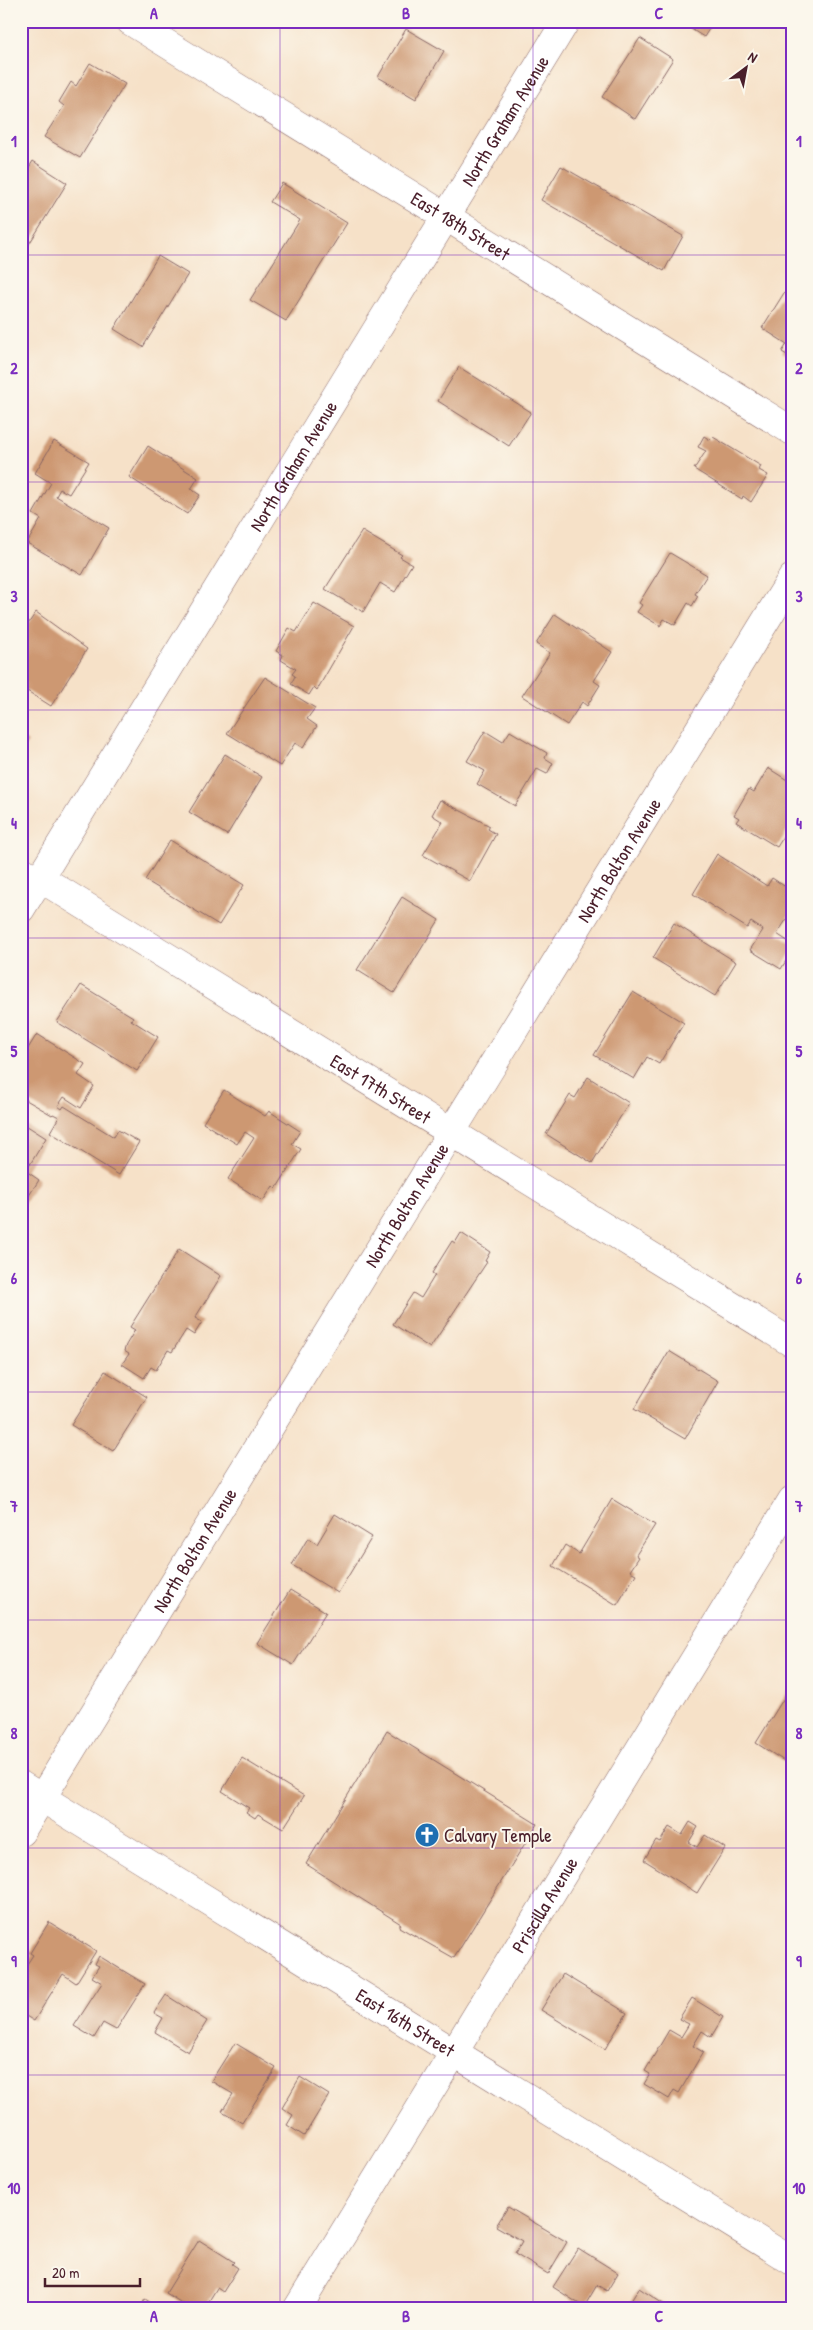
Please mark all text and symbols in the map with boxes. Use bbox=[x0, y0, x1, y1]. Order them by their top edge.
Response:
text: A bbox=[150, 2, 158, 24]
text: B bbox=[402, 2, 410, 24]
text: C bbox=[655, 2, 664, 24]
north arrow bbox=[720, 42, 770, 92]
text: N bbox=[745, 47, 762, 67]
street label: North Graham Avenue bbox=[455, 50, 555, 191]
text: 1 bbox=[11, 130, 17, 152]
text: 1 bbox=[796, 130, 802, 152]
street label: East 18th Street bbox=[406, 185, 516, 267]
text: 2 bbox=[10, 357, 18, 379]
text: 2 bbox=[795, 357, 803, 379]
street label: North Graham Avenue bbox=[243, 395, 343, 536]
text: 3 bbox=[10, 585, 18, 607]
text: 3 bbox=[795, 585, 803, 607]
street label: North Bolton Avenue bbox=[570, 792, 667, 927]
text: 4 bbox=[11, 812, 17, 834]
text: 4 bbox=[796, 812, 802, 834]
text: 5 bbox=[11, 1040, 18, 1062]
text: 5 bbox=[796, 1040, 803, 1062]
street label: East 17th Street bbox=[326, 1048, 436, 1130]
street label: North Bolton Avenue bbox=[358, 1137, 455, 1272]
text: 6 bbox=[11, 1267, 18, 1289]
text: 6 bbox=[796, 1267, 803, 1289]
street label: North Bolton Avenue bbox=[146, 1482, 243, 1617]
text: 7 bbox=[9, 1495, 18, 1517]
text: 7 bbox=[794, 1495, 803, 1517]
text: 8 bbox=[11, 1722, 18, 1744]
text: 8 bbox=[796, 1722, 803, 1744]
church icon: Calvary Temple bbox=[414, 1822, 440, 1848]
place label: Calvary Temple bbox=[444, 1822, 552, 1848]
street label: Priscilla Avenue bbox=[505, 1851, 584, 1958]
text: 9 bbox=[11, 1950, 17, 1972]
text: 9 bbox=[796, 1950, 802, 1972]
street label: East 16th Street bbox=[351, 1982, 460, 2063]
text: 10 bbox=[8, 2177, 20, 2199]
text: 10 bbox=[793, 2177, 805, 2199]
scale bar bbox=[45, 2255, 140, 2287]
text: 20 m bbox=[52, 2262, 79, 2283]
text: A bbox=[150, 2305, 158, 2327]
text: B bbox=[402, 2305, 410, 2327]
text: C bbox=[655, 2305, 664, 2327]

